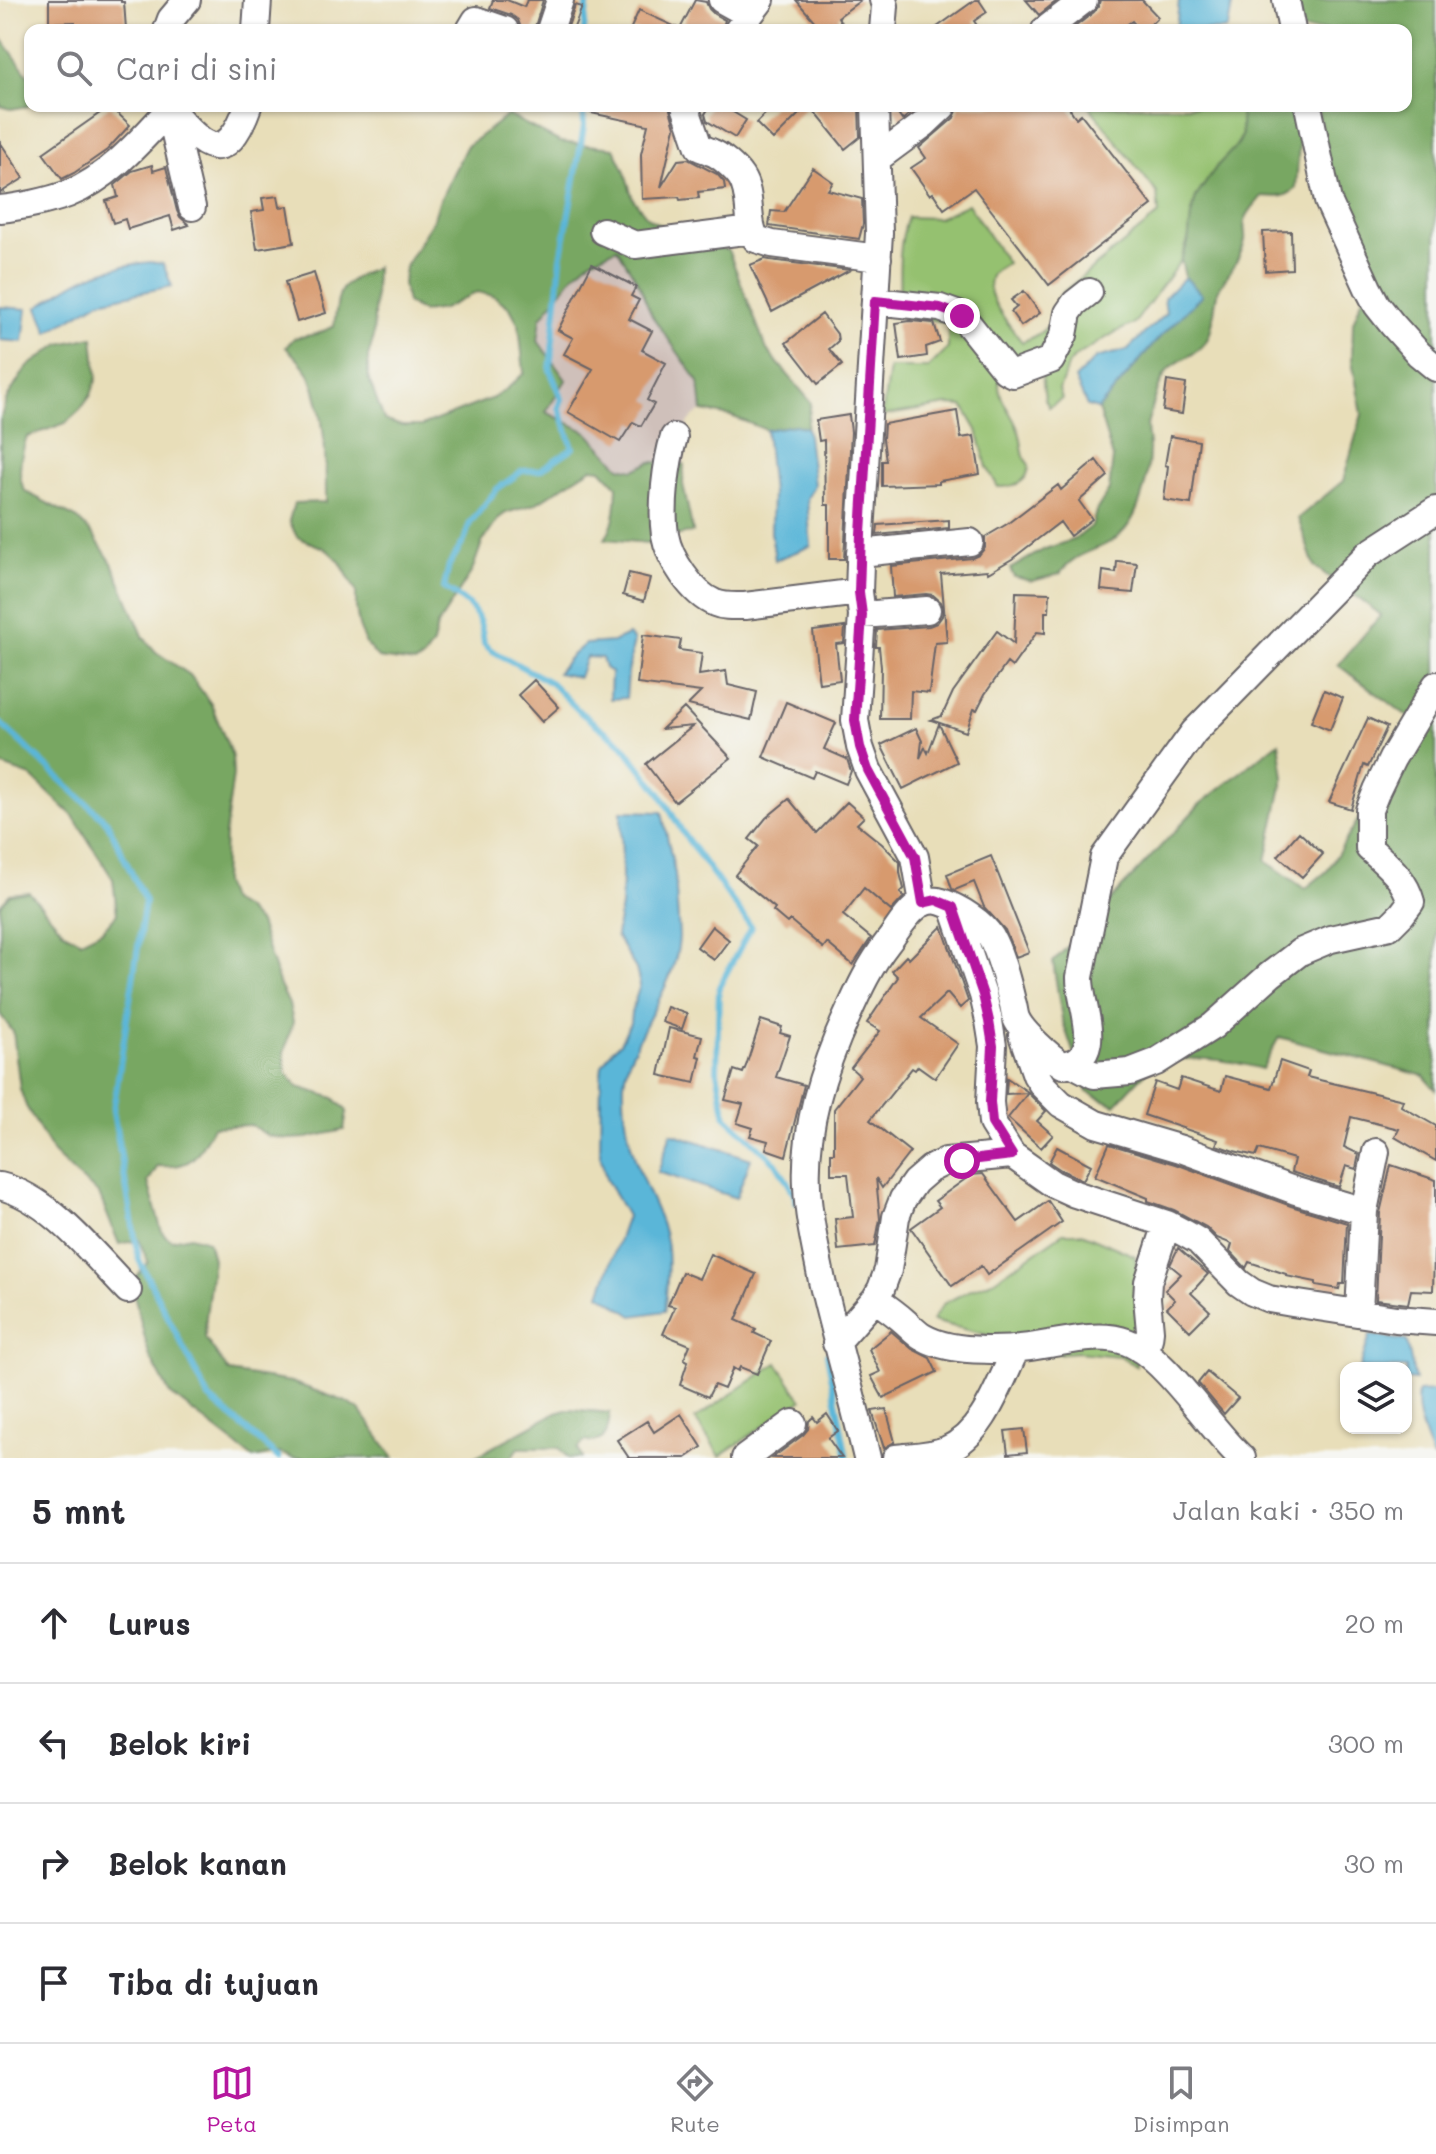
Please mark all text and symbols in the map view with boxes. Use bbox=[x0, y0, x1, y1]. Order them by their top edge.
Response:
search box bbox=[24, 24, 1412, 112]
icon: search bbox=[52, 46, 96, 90]
text: Cari di sini bbox=[116, 48, 277, 88]
route end bbox=[944, 298, 980, 334]
route start bbox=[944, 1143, 980, 1179]
map controls bbox=[1340, 1362, 1412, 1434]
button: layers bbox=[1340, 1362, 1412, 1434]
text: 5 mnt bbox=[32, 1488, 126, 1533]
text: Jalan kaki · 350 m bbox=[1173, 1493, 1404, 1527]
icon: ahead bbox=[32, 1601, 76, 1645]
text: Lurus bbox=[108, 1603, 191, 1643]
text: 20 m bbox=[1344, 1606, 1404, 1640]
icon: left bbox=[32, 1721, 76, 1765]
text: Belok kiri bbox=[108, 1723, 251, 1763]
text: 300 m bbox=[1328, 1726, 1404, 1760]
icon: right bbox=[32, 1841, 76, 1885]
text: Belok kanan bbox=[108, 1843, 287, 1883]
text: 30 m bbox=[1344, 1846, 1404, 1880]
icon: arrive bbox=[32, 1961, 76, 2005]
text: Tiba di tujuan bbox=[108, 1963, 319, 2003]
tab: Peta bbox=[207, 2061, 257, 2138]
tab: Rute bbox=[670, 2061, 720, 2138]
tab: Disimpan bbox=[1133, 2061, 1229, 2138]

